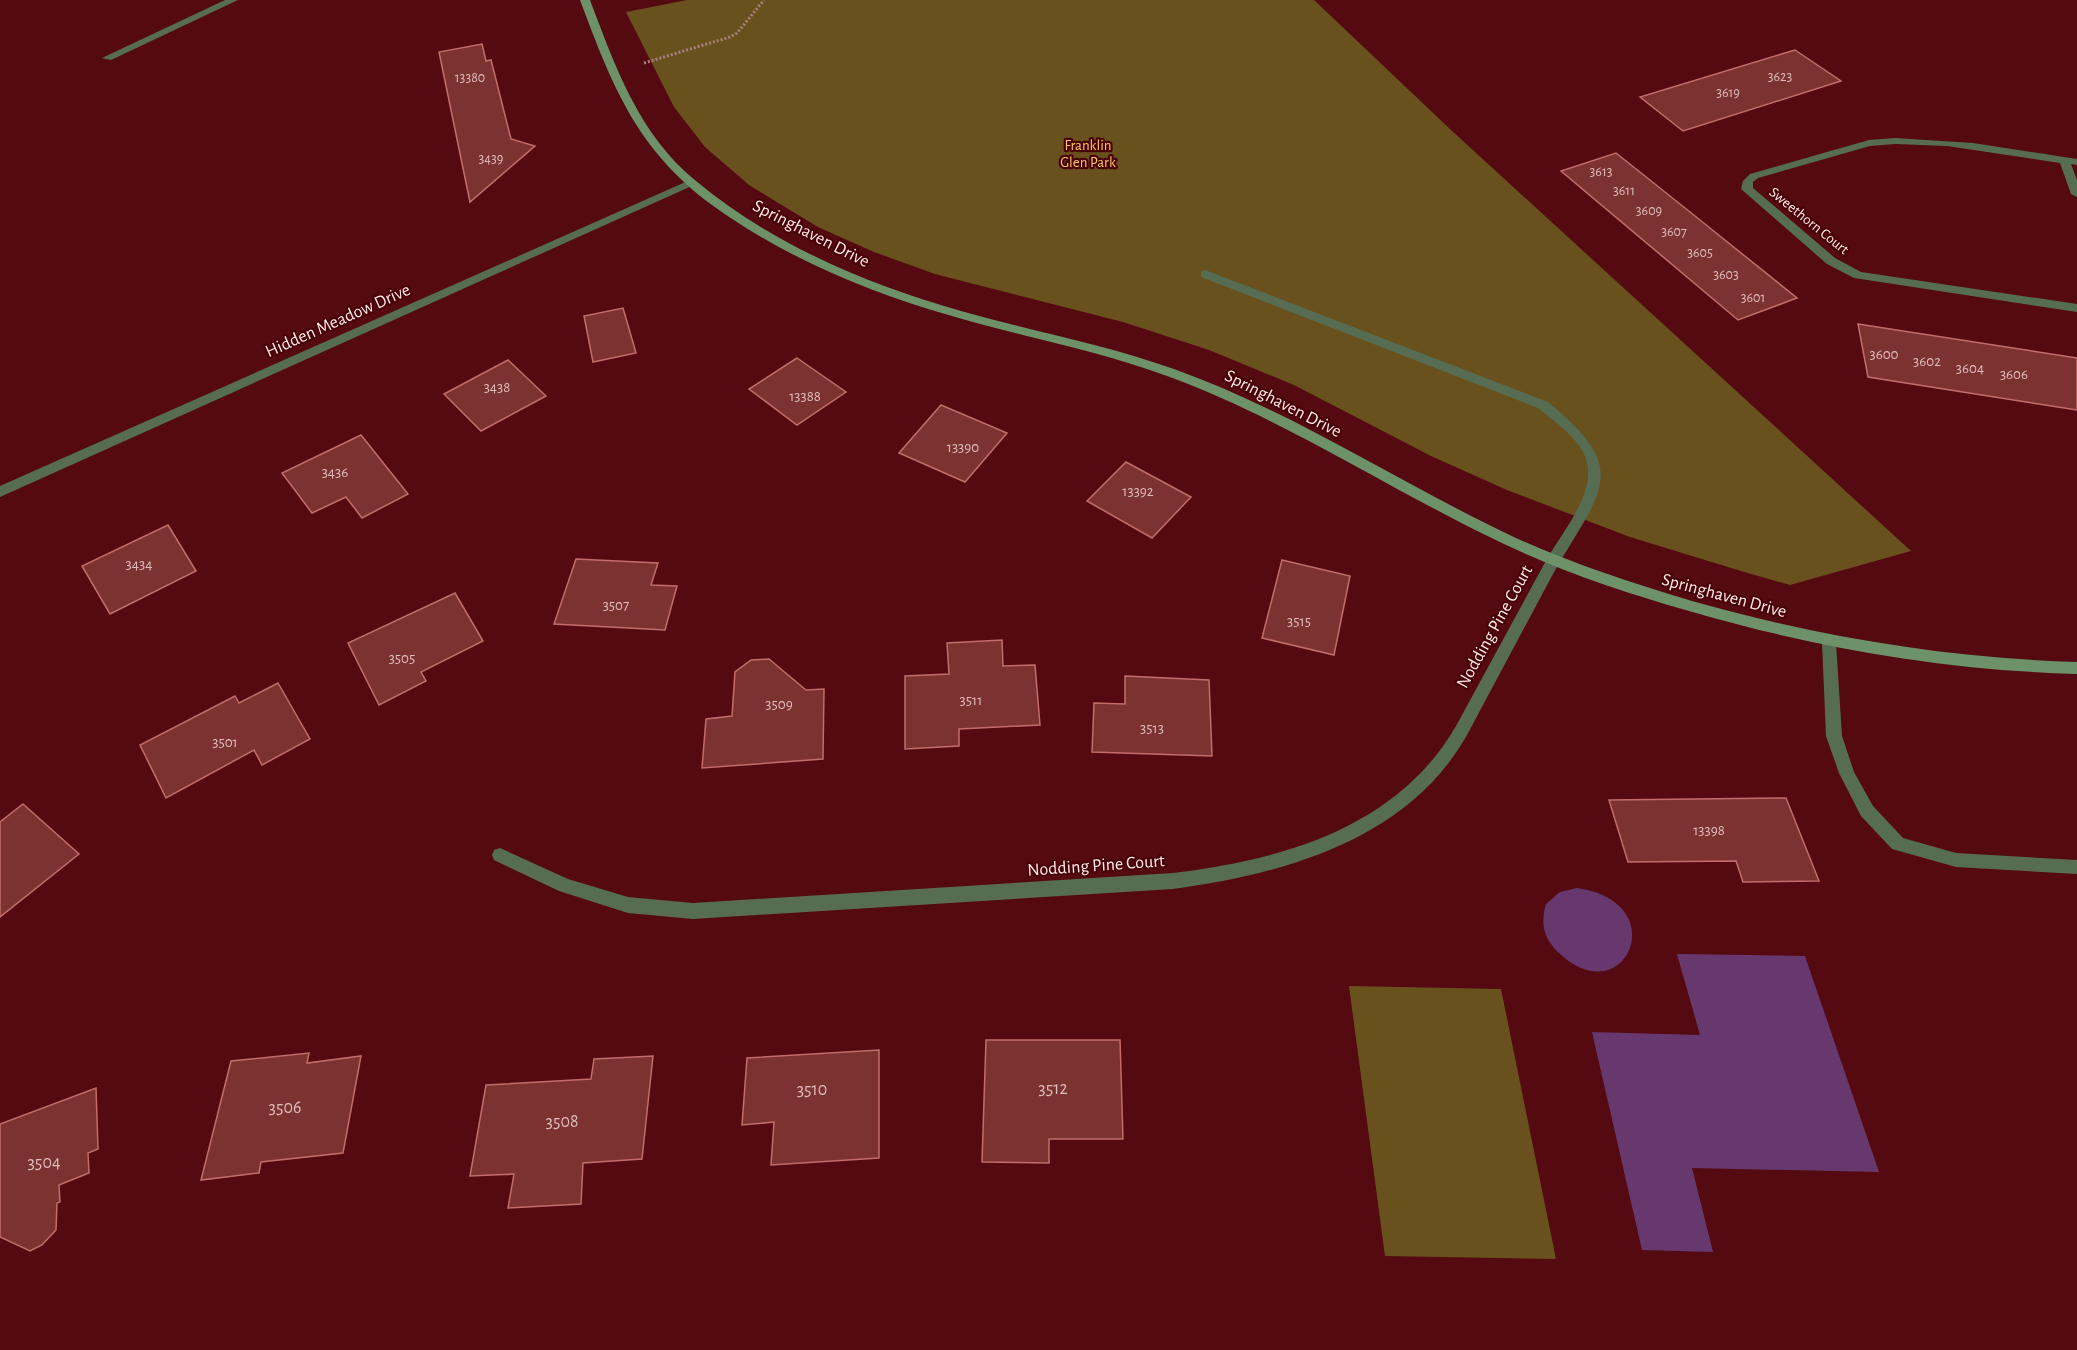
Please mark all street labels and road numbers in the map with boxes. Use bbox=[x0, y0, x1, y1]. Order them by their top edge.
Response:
street label: Sweethorn Court bbox=[1766, 185, 1852, 258]
street label: Springhaven Drive bbox=[750, 197, 872, 271]
street label: Hidden Meadow Drive bbox=[263, 281, 413, 361]
street label: Springhaven Drive bbox=[1222, 367, 1344, 441]
street label: Nodding Pine Court bbox=[1454, 562, 1536, 691]
street label: Springhaven Drive bbox=[1660, 571, 1788, 621]
street label: Nodding Pine Court bbox=[1027, 852, 1165, 880]

